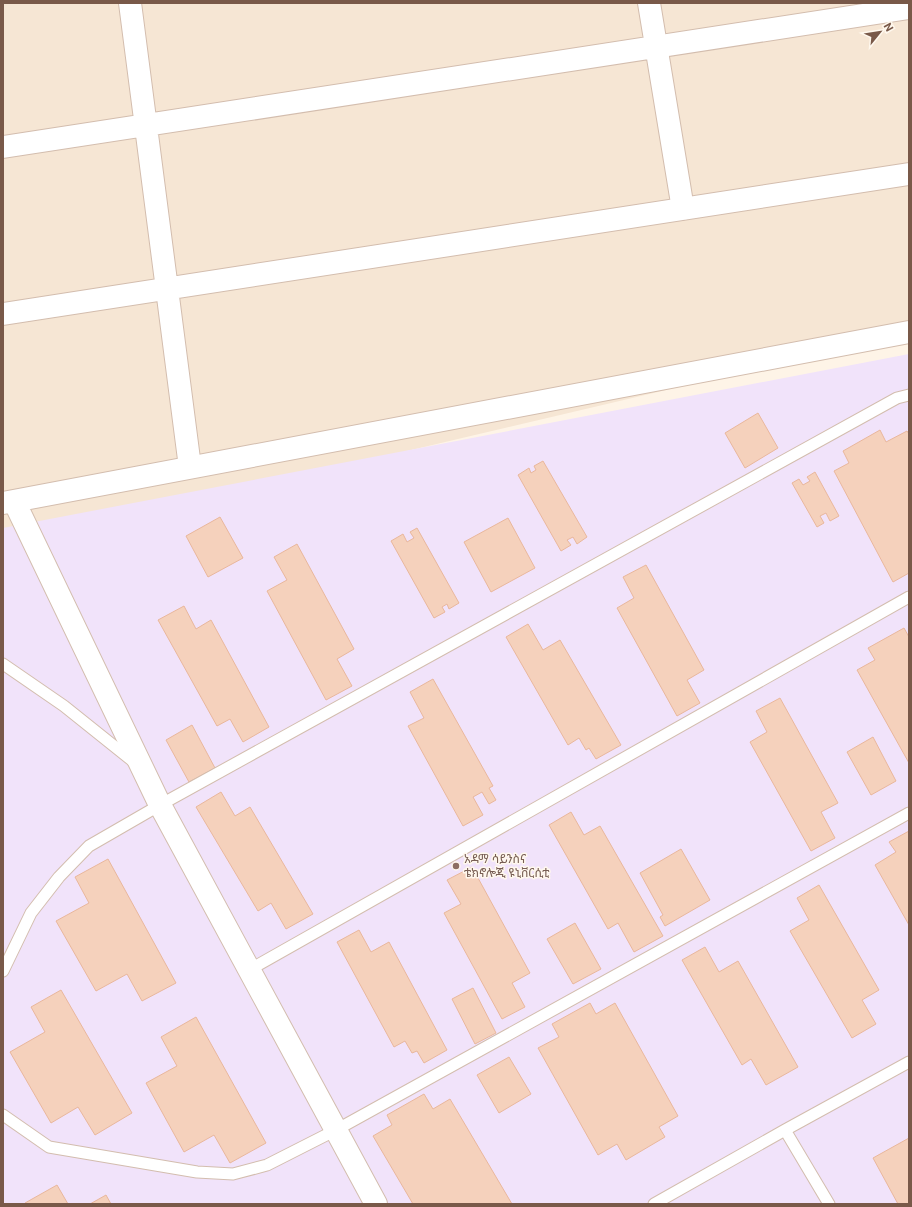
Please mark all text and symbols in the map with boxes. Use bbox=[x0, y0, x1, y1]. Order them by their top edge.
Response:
north arrow bbox=[860, 12, 900, 52]
text: N bbox=[881, 21, 896, 34]
place label: አዳማ ሳይንስና ቴክኖሎጂ ዩኒቨርሲቲ bbox=[464, 852, 550, 880]
marker: አዳማ ሳይንስና ቴክኖሎጂ ዩኒቨርሲቲ bbox=[451, 861, 461, 871]

